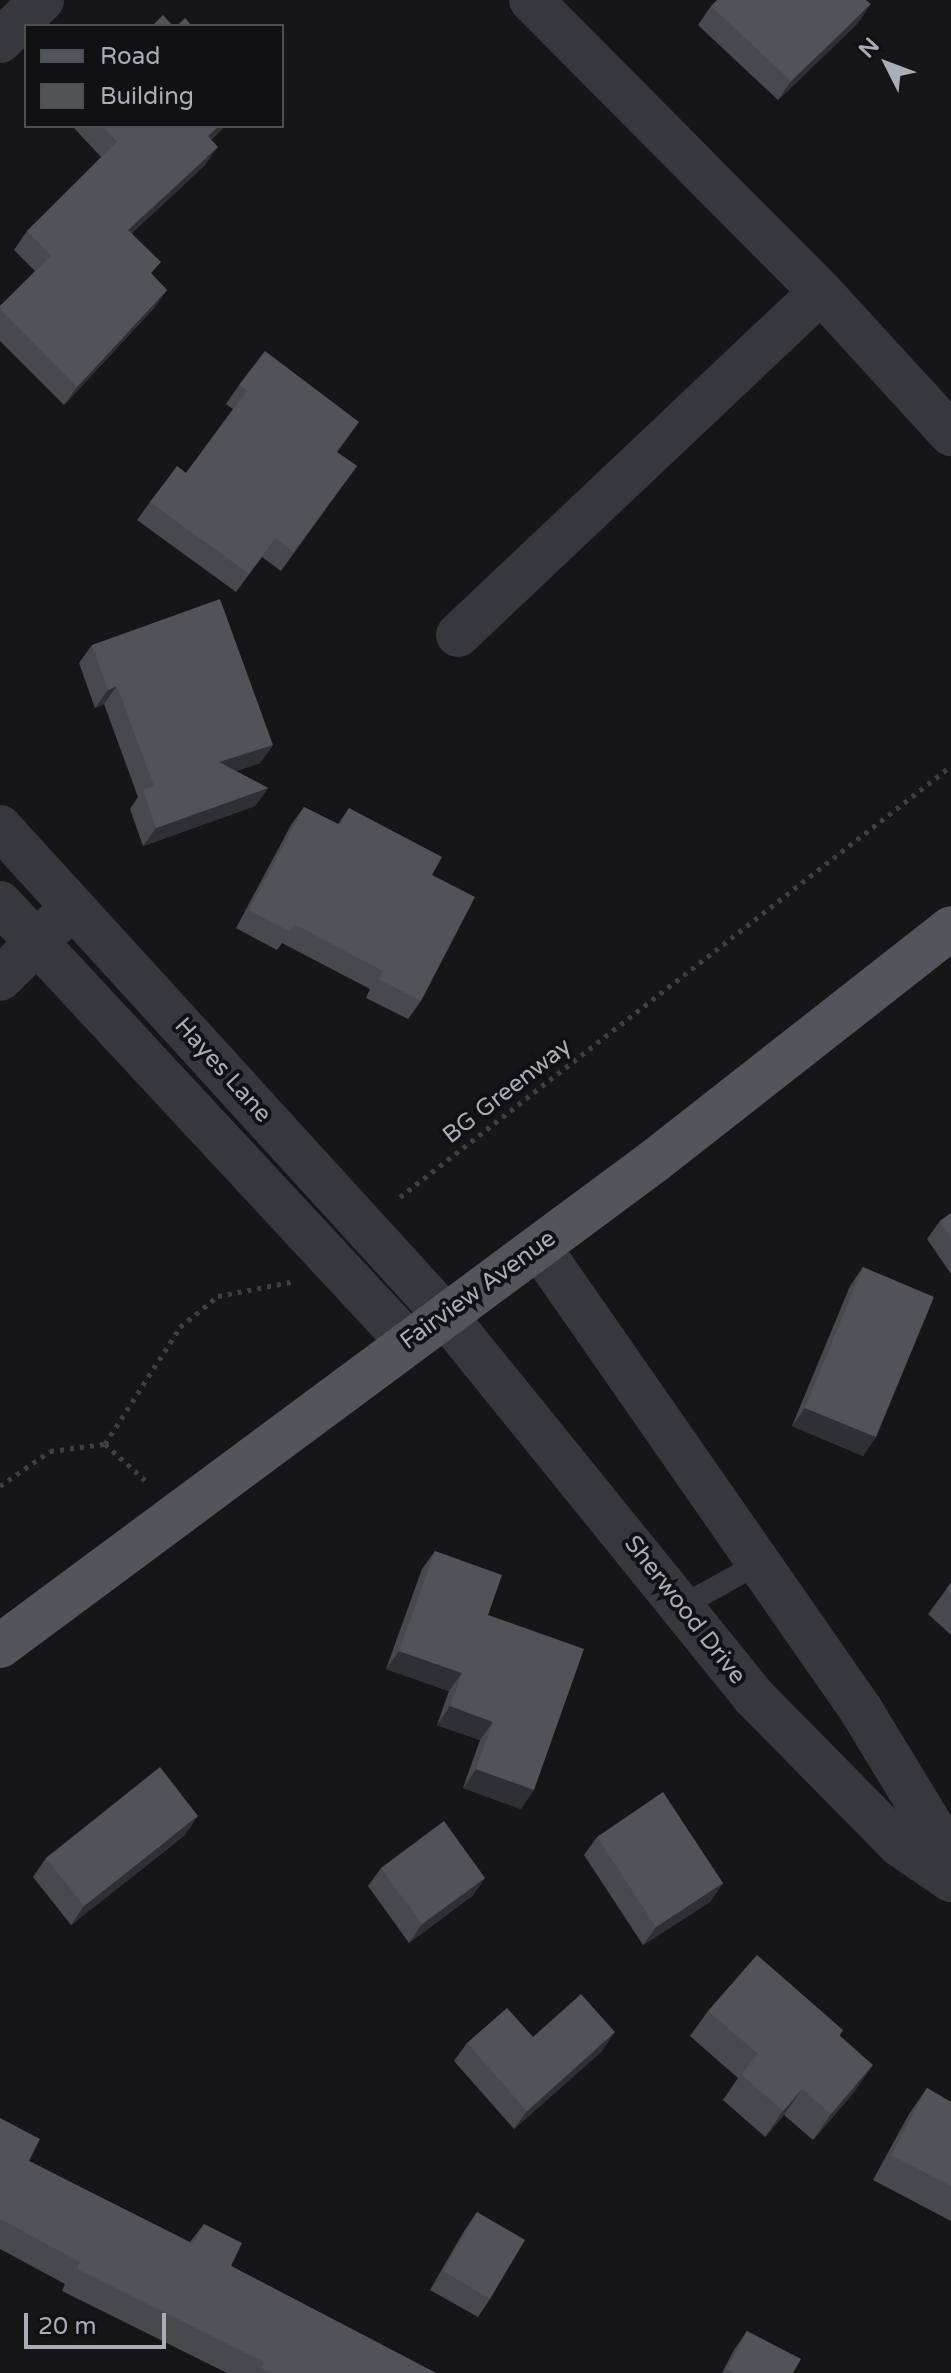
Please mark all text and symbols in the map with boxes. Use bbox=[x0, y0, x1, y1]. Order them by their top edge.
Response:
legend bbox=[24, 24, 284, 128]
north arrow bbox=[847, 24, 927, 104]
text: N bbox=[854, 33, 885, 63]
text: Road bbox=[100, 42, 160, 71]
text: Building bbox=[100, 82, 194, 111]
street label: Hayes Lane bbox=[168, 1012, 278, 1128]
street label: BG Greenway bbox=[437, 1032, 577, 1150]
street label: Fairview Avenue bbox=[395, 1224, 561, 1356]
street label: Sherwood Drive bbox=[618, 1530, 752, 1690]
scale bar bbox=[28, 2297, 170, 2347]
text: 20 m bbox=[38, 2312, 96, 2341]

